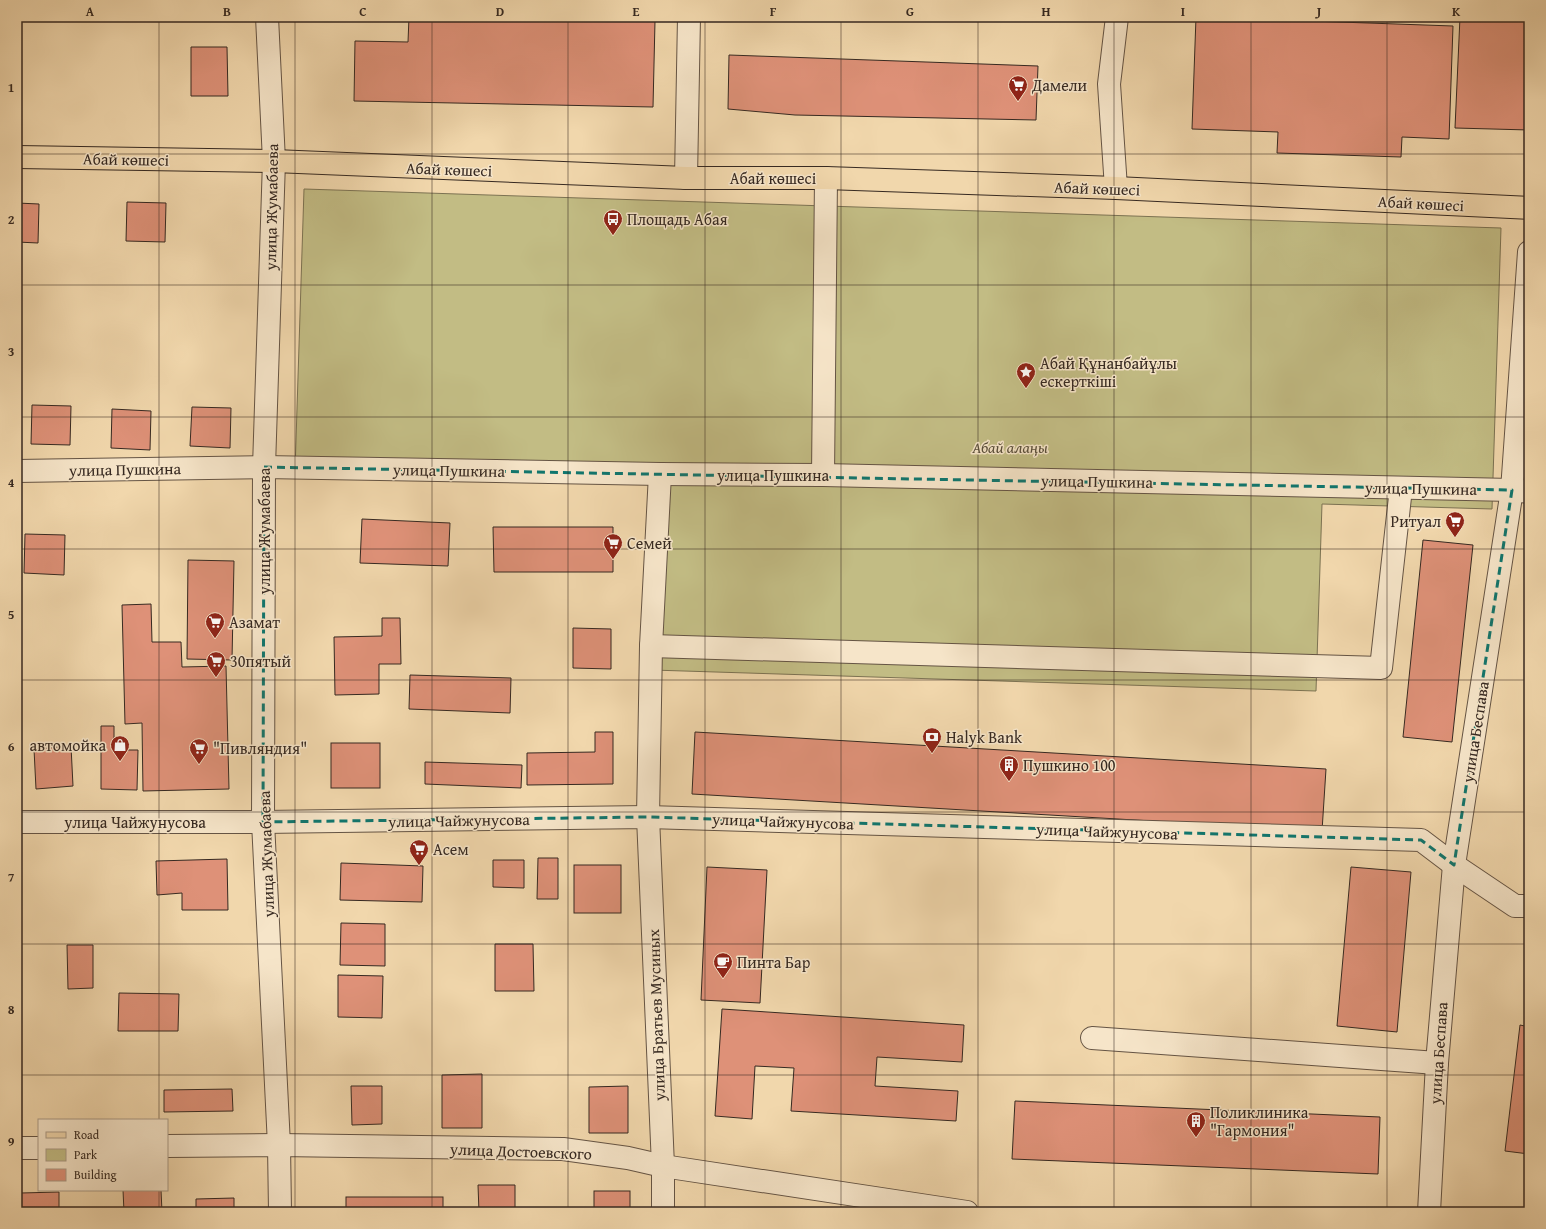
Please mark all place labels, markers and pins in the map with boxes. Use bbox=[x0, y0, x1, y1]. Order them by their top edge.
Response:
place label: Дамели bbox=[1031, 73, 1088, 97]
supermarket icon: Дамели bbox=[1007, 74, 1029, 102]
place label: Площадь Абая bbox=[627, 207, 728, 231]
bus stop icon: Площадь Абая bbox=[602, 208, 624, 236]
place label: Абай Құнанбайұлы ескерткіші bbox=[1040, 351, 1177, 393]
place icon: Абай Құнанбайұлы ескерткіші bbox=[1015, 361, 1037, 389]
place label: Ритуал bbox=[1391, 509, 1441, 533]
supermarket icon: Ритуал bbox=[1444, 510, 1466, 538]
place label: Семей bbox=[627, 531, 672, 555]
supermarket icon: Семей bbox=[602, 532, 624, 560]
place label: Азамат bbox=[229, 610, 280, 634]
supermarket icon: Азамат bbox=[204, 611, 226, 639]
place label: 30пятый bbox=[230, 649, 291, 673]
supermarket icon: 30пятый bbox=[205, 650, 227, 678]
place label: Halyk Bank bbox=[946, 725, 1023, 749]
bank icon: Halyk Bank bbox=[921, 726, 943, 754]
place label: автомойка bbox=[30, 733, 106, 757]
shop icon: автомойка bbox=[109, 734, 131, 762]
place label: "Пивляндия" bbox=[213, 736, 307, 760]
supermarket icon: "Пивляндия" bbox=[188, 737, 210, 765]
place label: Пушкино 100 bbox=[1023, 753, 1116, 777]
building icon: Пушкино 100 bbox=[998, 754, 1020, 782]
place label: Асем bbox=[433, 837, 469, 861]
supermarket icon: Асем bbox=[408, 838, 430, 866]
place label: Пинта Бар bbox=[737, 950, 811, 974]
cafe icon: Пинта Бар bbox=[712, 951, 734, 979]
place label: Поликлиника "Гармония" bbox=[1210, 1100, 1309, 1142]
building icon: Поликлиника "Гармония" bbox=[1185, 1110, 1207, 1138]

